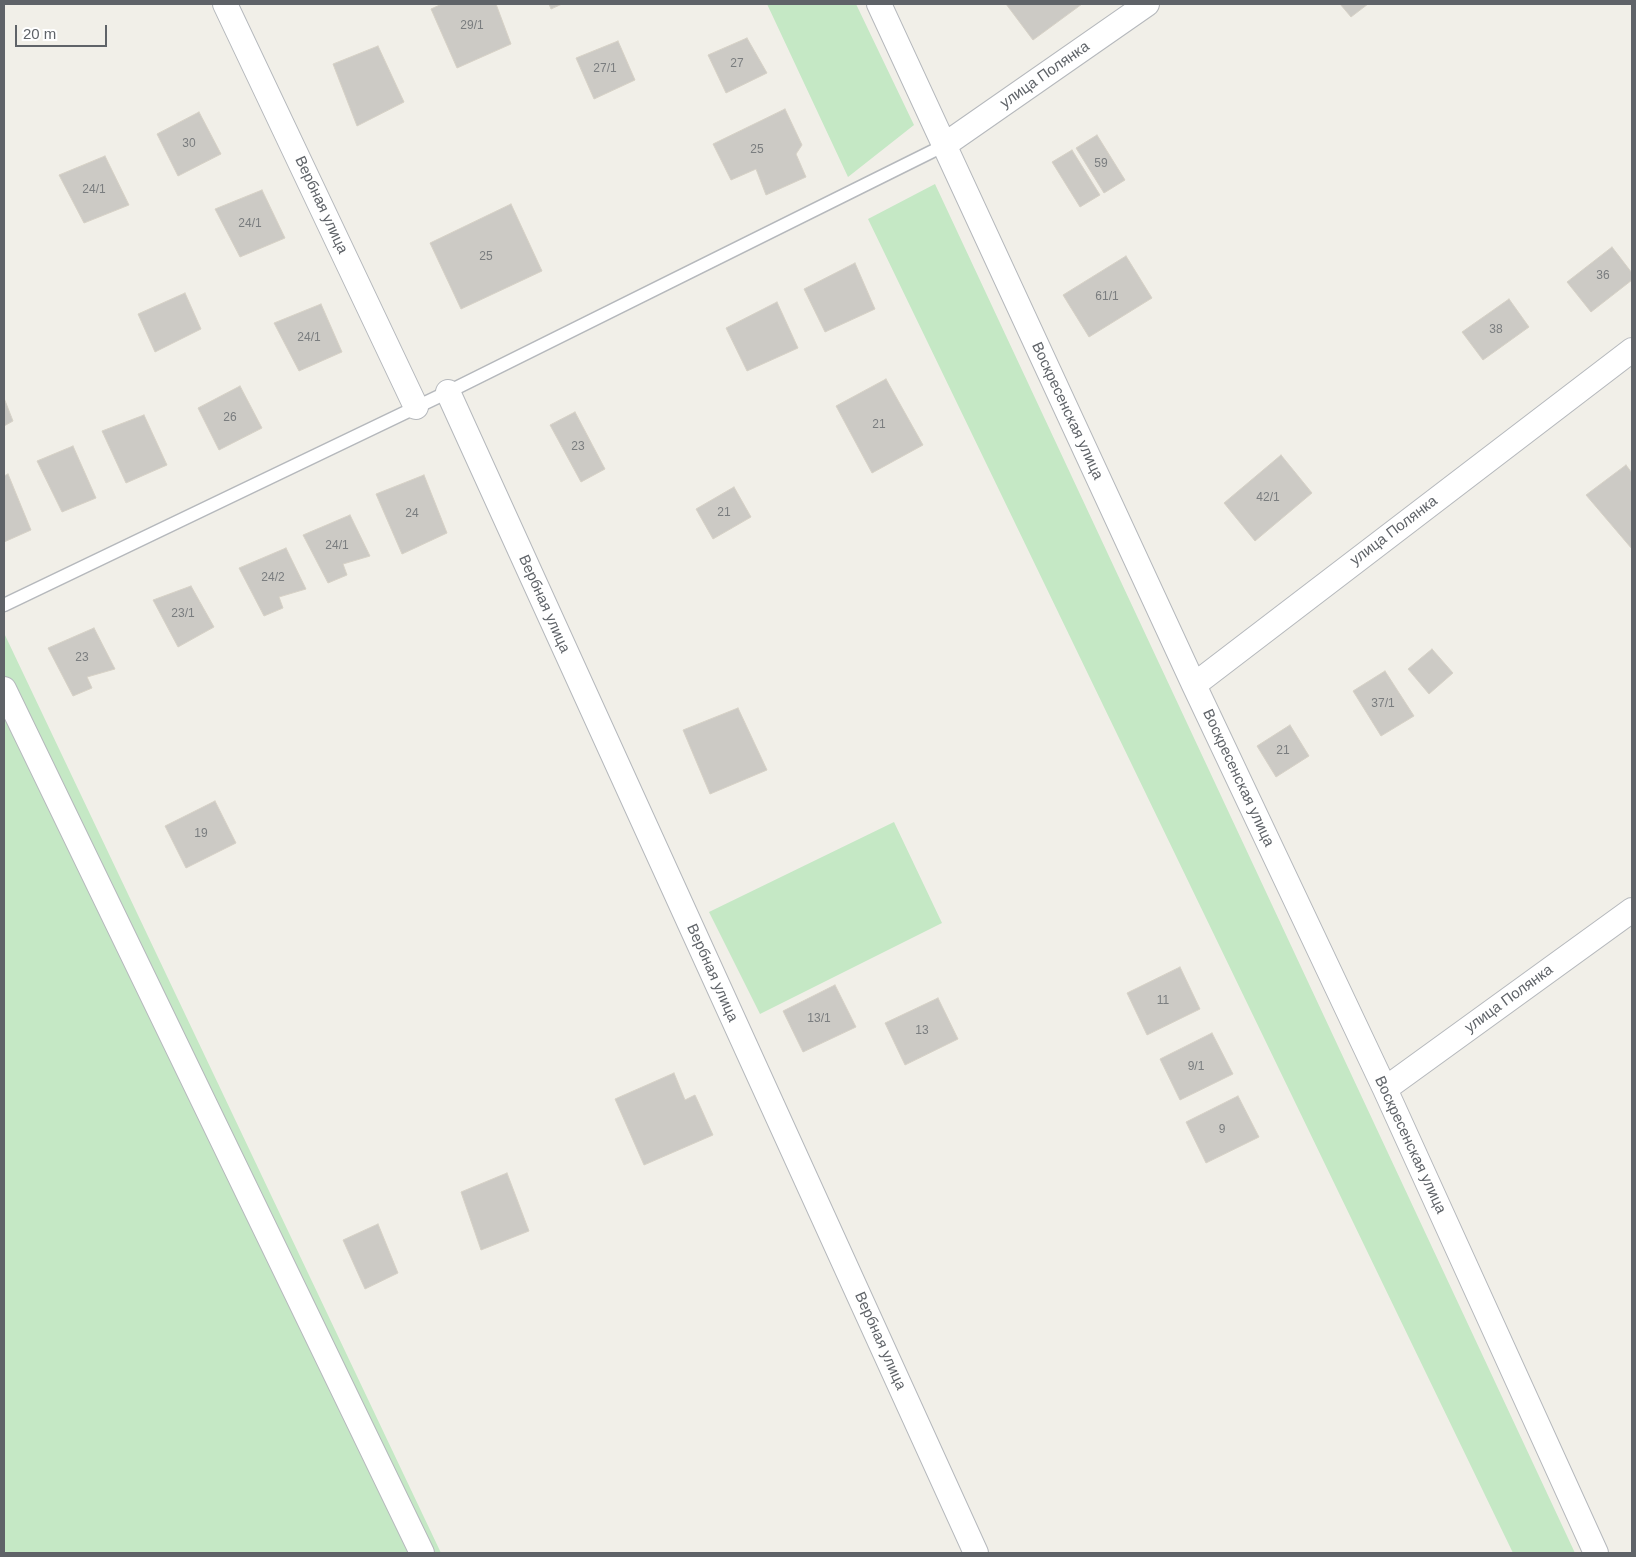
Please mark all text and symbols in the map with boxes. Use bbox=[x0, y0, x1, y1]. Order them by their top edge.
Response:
scale bar bbox=[18, 15, 110, 47]
house number: 29/1 bbox=[460, 19, 484, 33]
text: 20 m bbox=[23, 25, 56, 42]
street label: улица Полянка bbox=[997, 38, 1093, 112]
house number: 27 bbox=[730, 57, 744, 71]
house number: 27/1 bbox=[593, 62, 617, 76]
house number: 30 bbox=[182, 137, 196, 151]
house number: 25 bbox=[750, 143, 764, 157]
street label: Вербная улица bbox=[291, 153, 351, 257]
house number: 59 bbox=[1094, 157, 1108, 171]
house number: 24/1 bbox=[82, 183, 106, 197]
house number: 24/1 bbox=[238, 217, 262, 231]
house number: 25 bbox=[479, 250, 493, 264]
house number: 36 bbox=[1596, 269, 1610, 283]
house number: 61/1 bbox=[1095, 290, 1119, 304]
house number: 38 bbox=[1489, 323, 1503, 337]
house number: 24/1 bbox=[297, 331, 321, 345]
street label: Воскресенская улица bbox=[1027, 339, 1107, 483]
house number: 26 bbox=[223, 411, 237, 425]
house number: 21 bbox=[872, 418, 886, 432]
house number: 23 bbox=[571, 440, 585, 454]
house number: 42/1 bbox=[1256, 491, 1280, 505]
street label: улица Полянка bbox=[1347, 492, 1441, 570]
house number: 21 bbox=[717, 506, 731, 520]
house number: 24 bbox=[405, 507, 419, 521]
house number: 24/1 bbox=[325, 539, 349, 553]
street label: Вербная улица bbox=[514, 552, 574, 656]
house number: 24/2 bbox=[261, 571, 285, 585]
house number: 23/1 bbox=[171, 607, 195, 621]
house number: 23 bbox=[75, 651, 89, 665]
house number: 37/1 bbox=[1371, 697, 1395, 711]
street label: Воскресенская улица bbox=[1198, 706, 1278, 850]
house number: 21 bbox=[1276, 744, 1290, 758]
house number: 19 bbox=[194, 827, 208, 841]
street label: Вербная улица bbox=[682, 921, 742, 1025]
street label: улица Полянка bbox=[1461, 961, 1557, 1037]
house number: 11 bbox=[1157, 994, 1169, 1008]
house number: 13/1 bbox=[807, 1012, 831, 1026]
house number: 13 bbox=[915, 1024, 929, 1038]
house number: 9/1 bbox=[1188, 1060, 1204, 1074]
street label: Воскресенская улица bbox=[1370, 1073, 1450, 1217]
house number: 9 bbox=[1219, 1123, 1225, 1137]
street label: Вербная улица bbox=[850, 1289, 910, 1393]

